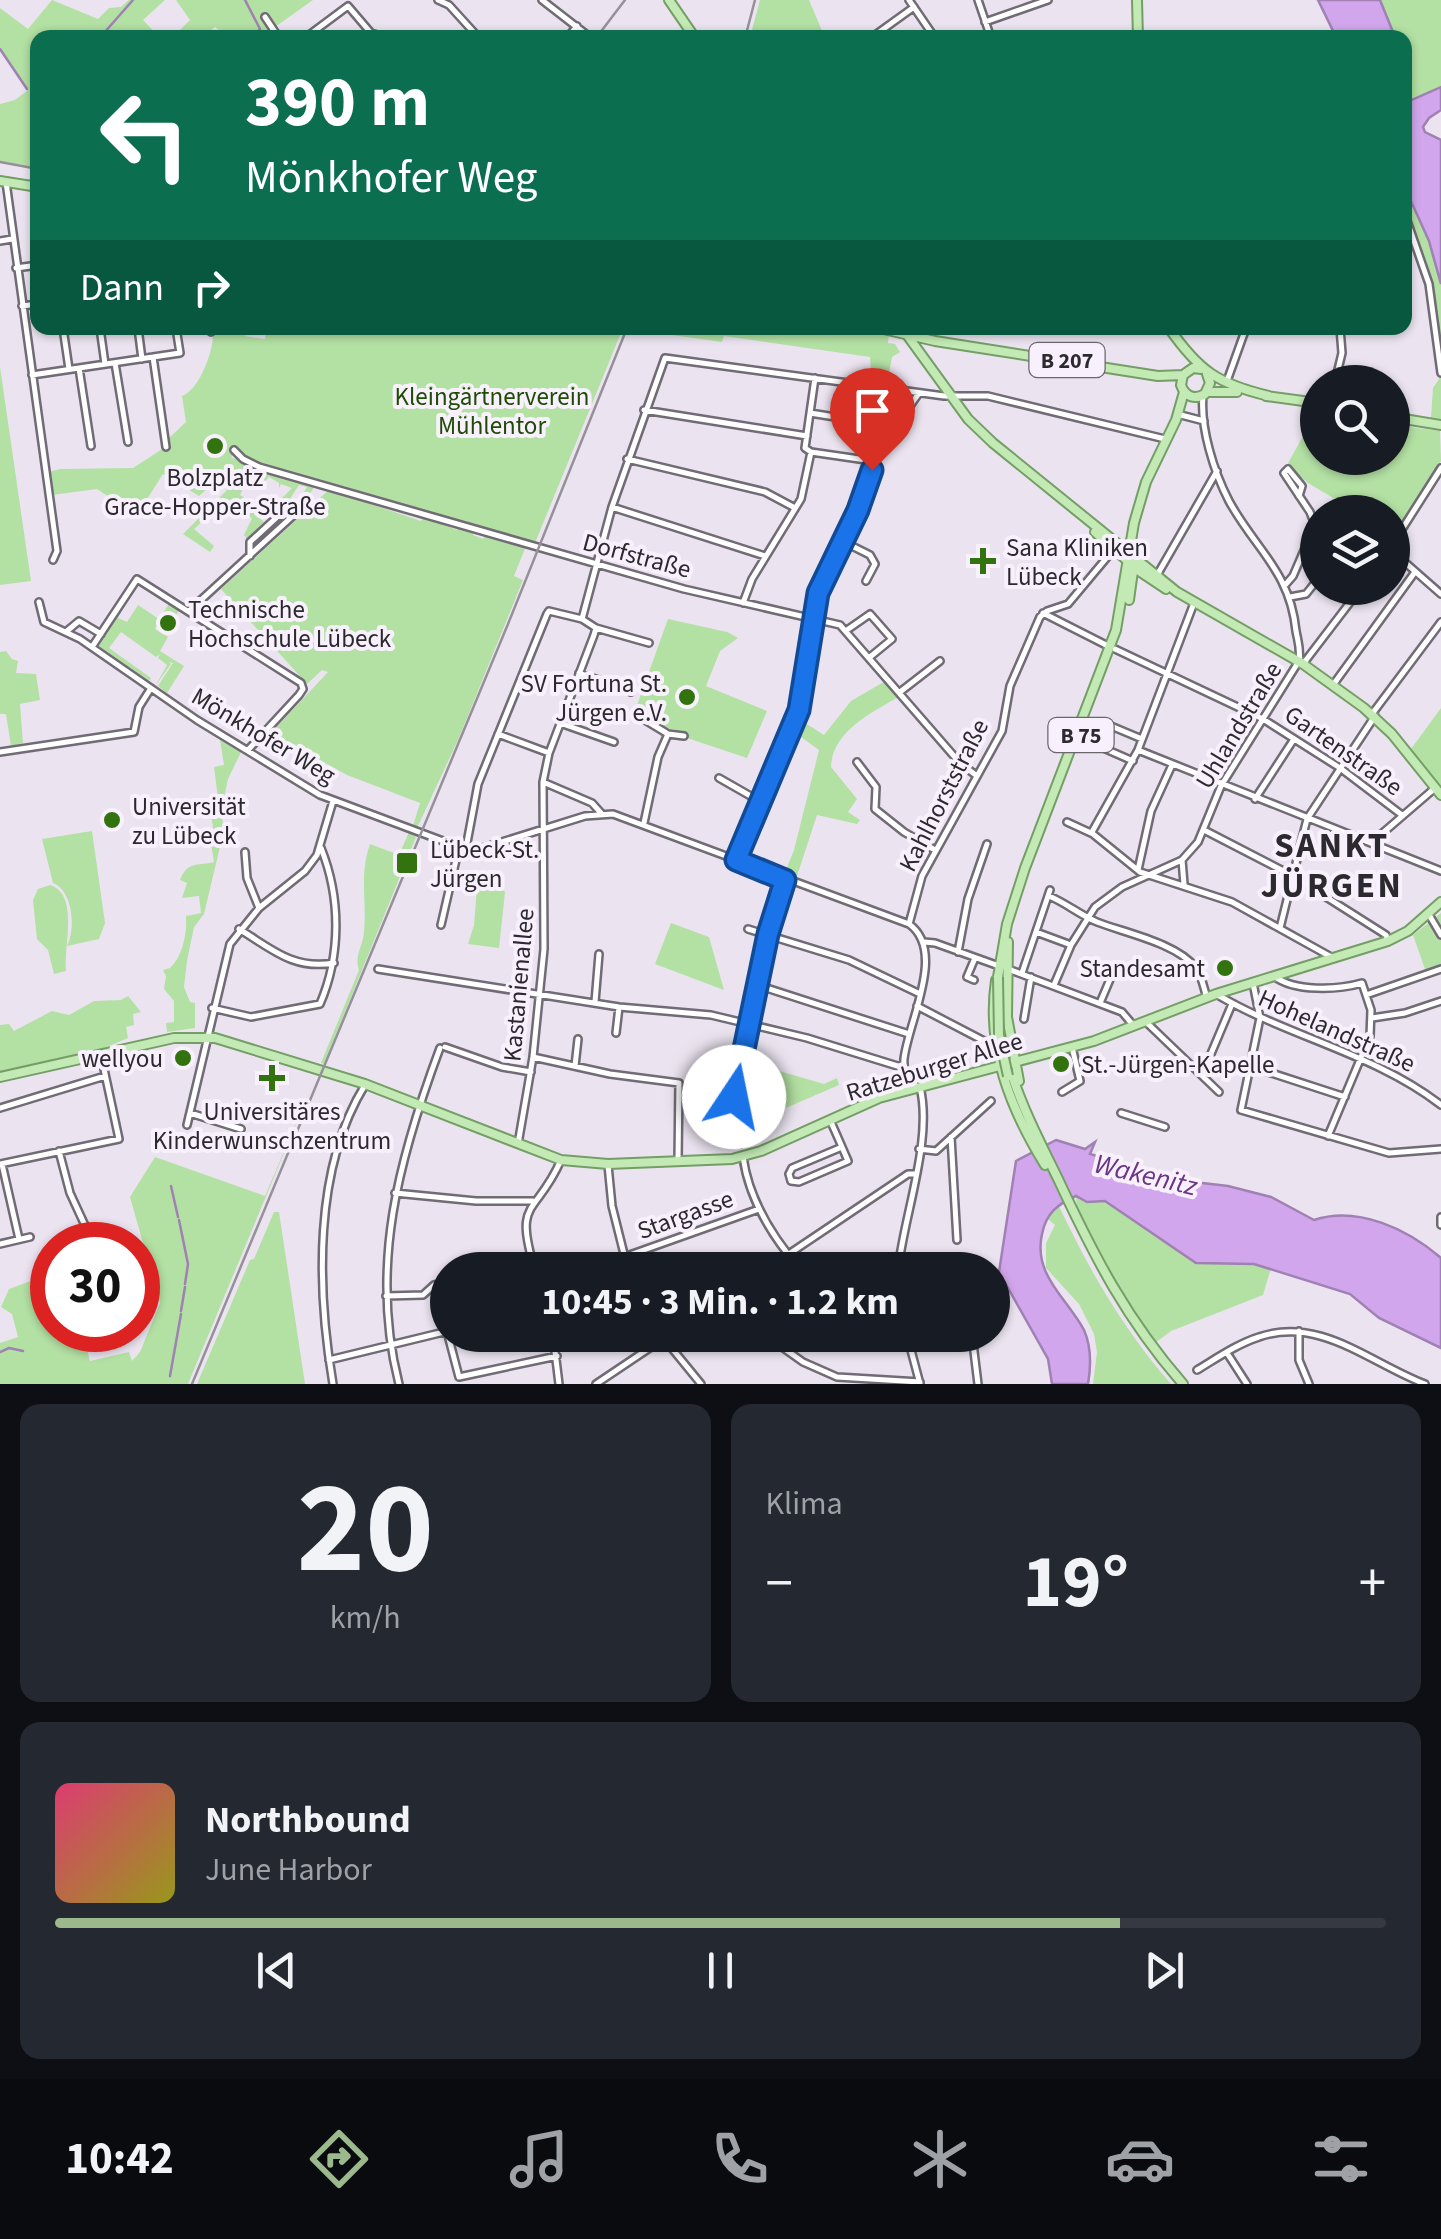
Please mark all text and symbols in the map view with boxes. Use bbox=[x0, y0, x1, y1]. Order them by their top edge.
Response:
text: 390 m bbox=[245, 53, 430, 153]
icon: left bbox=[80, 70, 210, 200]
text: Mönkhofer Weg bbox=[245, 146, 537, 210]
icon: right bbox=[184, 260, 239, 315]
text: Dann bbox=[80, 261, 164, 315]
road number: B 207 bbox=[1030, 343, 1104, 377]
map controls bbox=[1300, 365, 1410, 605]
button: search bbox=[1300, 365, 1410, 475]
pin bbox=[830, 368, 915, 471]
park label: Kleingärtnerverein Mühlentor bbox=[394, 379, 590, 444]
icon: arrive bbox=[845, 383, 900, 438]
marker: Bolzplatz Grace-Hopper-Straße bbox=[204, 435, 226, 457]
place label: Bolzplatz Grace-Hopper-Straße bbox=[104, 460, 326, 525]
button: layers bbox=[1300, 495, 1410, 605]
street label: Dorfstraße bbox=[579, 524, 695, 588]
place label: Sana Kliniken Lübeck bbox=[1006, 530, 1148, 595]
marker: Sana Kliniken Lübeck bbox=[970, 548, 996, 574]
place label: Technische Hochschule Lübeck bbox=[188, 592, 392, 657]
marker: Technische Hochschule Lübeck bbox=[157, 612, 179, 634]
street label: Uhlandstraße bbox=[1187, 655, 1291, 796]
place label: SV Fortuna St. Jürgen e.V. bbox=[521, 666, 667, 731]
street label: Mönkhofer Weg bbox=[185, 679, 343, 793]
marker: SV Fortuna St. Jürgen e.V. bbox=[676, 686, 698, 708]
street label: Gartenstraße bbox=[1277, 697, 1410, 805]
street label: Kahlhorststraße bbox=[890, 713, 998, 878]
road number: B 75 bbox=[1048, 718, 1114, 752]
place label: Universität zu Lübeck bbox=[132, 789, 246, 854]
marker: Universität zu Lübeck bbox=[101, 809, 123, 831]
district label: SANKT JÜRGEN bbox=[1261, 821, 1403, 911]
place label: Lübeck-St. Jürgen bbox=[430, 832, 539, 897]
marker: Lübeck-St. Jürgen bbox=[394, 850, 420, 876]
street label: Kastanienallee bbox=[494, 907, 544, 1063]
place label: Standesamt bbox=[1080, 951, 1206, 987]
marker: Standesamt bbox=[1214, 957, 1236, 979]
street label: Hohelandstraße bbox=[1252, 980, 1421, 1082]
street label: Ratzeburger Allee bbox=[842, 1023, 1027, 1111]
place label: wellyou bbox=[81, 1041, 163, 1077]
position arrow bbox=[682, 1045, 786, 1149]
marker: wellyou bbox=[172, 1047, 194, 1069]
place label: St.-Jürgen-Kapelle bbox=[1081, 1047, 1274, 1083]
marker: St.-Jürgen-Kapelle bbox=[1050, 1053, 1072, 1075]
marker: Universitäres Kinderwunschzentrum bbox=[259, 1065, 285, 1091]
place label: Universitäres Kinderwunschzentrum bbox=[153, 1094, 391, 1159]
water label: Wakenitz bbox=[1091, 1144, 1202, 1207]
street label: Stargasse bbox=[632, 1181, 738, 1249]
speed limit sign: 30 bbox=[30, 1222, 160, 1352]
text: 10:45 · 3 Min. · 1.2 km bbox=[541, 1275, 899, 1329]
text: 20 bbox=[297, 1437, 434, 1622]
text: Klima bbox=[766, 1481, 843, 1527]
text: 19° bbox=[1022, 1529, 1129, 1636]
text: − bbox=[766, 1545, 793, 1623]
text: + bbox=[1359, 1545, 1386, 1623]
text: km/h bbox=[330, 1595, 401, 1641]
text: Northbound bbox=[205, 1793, 411, 1847]
text: June Harbor bbox=[205, 1847, 372, 1893]
icon: previous bbox=[249, 1943, 304, 1998]
icon: pause bbox=[693, 1943, 748, 1998]
icon: next bbox=[1137, 1943, 1192, 1998]
icon: directions bbox=[304, 2124, 374, 2194]
icon: music bbox=[504, 2124, 574, 2194]
icon: phone bbox=[705, 2124, 775, 2194]
icon: climate bbox=[905, 2124, 975, 2194]
icon: car bbox=[1105, 2124, 1175, 2194]
icon: filters bbox=[1306, 2124, 1376, 2194]
text: 10:42 bbox=[65, 2127, 174, 2191]

